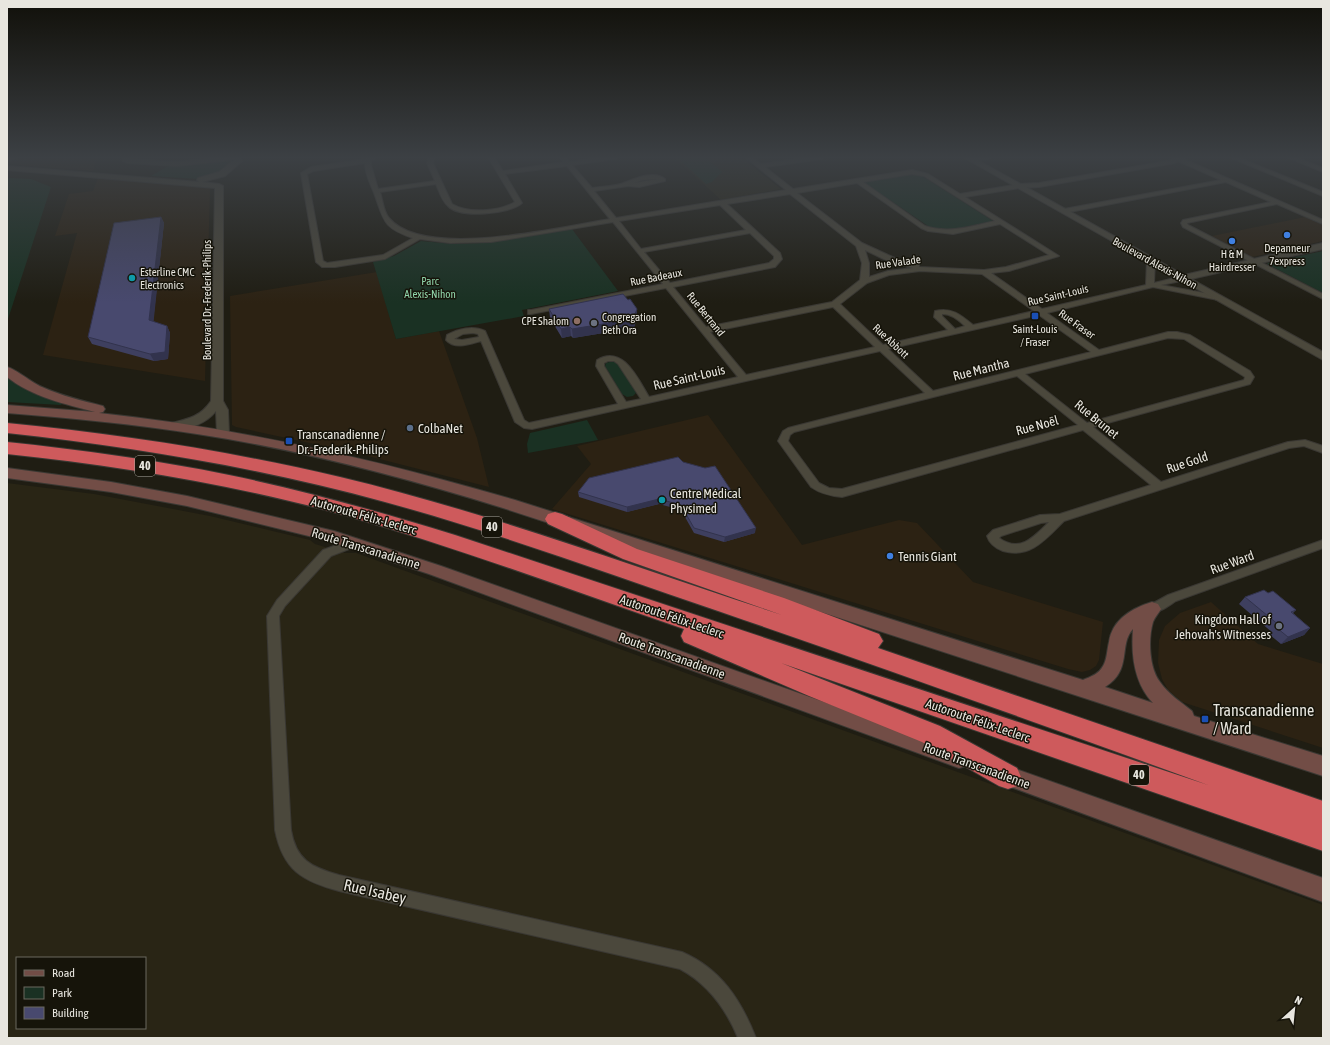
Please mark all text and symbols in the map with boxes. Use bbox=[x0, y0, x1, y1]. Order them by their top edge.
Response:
marker: Depanneur 7express bbox=[1282, 230, 1292, 240]
street label: Boulevard Alexis-Nihon bbox=[1111, 235, 1199, 291]
marker: H & M Hairdresser bbox=[1227, 236, 1237, 246]
street label: Boulevard Dr.-Frederik-Philips bbox=[201, 240, 213, 360]
place label: Depanneur 7express bbox=[1264, 242, 1311, 267]
place label: H & M Hairdresser bbox=[1209, 248, 1256, 273]
street label: Rue Valade bbox=[875, 253, 921, 271]
place label: Esterline CMC Electronics bbox=[140, 266, 194, 291]
street label: Rue Badeaux bbox=[629, 266, 684, 288]
marker: Esterline CMC Electronics bbox=[127, 273, 137, 283]
park label: Parc Alexis-Nihon bbox=[404, 275, 456, 300]
street label: Rue Saint-Louis bbox=[1026, 282, 1090, 308]
street label: Rue Bertrand bbox=[685, 290, 727, 338]
street label: Rue Fraser bbox=[1057, 307, 1098, 342]
place label: Congregation Beth Ora bbox=[602, 311, 656, 336]
marker: Saint-Louis / Fraser bbox=[1030, 311, 1040, 321]
place label: CPE Shalom bbox=[522, 315, 569, 327]
marker: CPE Shalom bbox=[572, 316, 582, 326]
marker: Congregation Beth Ora bbox=[589, 318, 599, 328]
street label: Rue Abbott bbox=[871, 321, 911, 361]
place label: Saint-Louis / Fraser bbox=[1013, 323, 1057, 348]
street label: Rue Mantha bbox=[951, 355, 1011, 384]
street label: Rue Saint-Louis bbox=[652, 362, 727, 393]
street label: Rue Brunet bbox=[1071, 397, 1122, 442]
street label: Rue Noël bbox=[1014, 412, 1061, 438]
place label: ColbaNet bbox=[418, 421, 463, 436]
marker: ColbaNet bbox=[405, 423, 415, 433]
place label: Transcanadienne / Dr.-Frederik-Philips bbox=[297, 427, 389, 457]
marker: Transcanadienne / Dr.-Frederik-Philips bbox=[284, 436, 294, 446]
street label: Rue Gold bbox=[1164, 449, 1210, 476]
road number: 40 bbox=[135, 456, 155, 476]
place label: Centre Médical Physimed bbox=[670, 486, 742, 516]
street label: Autoroute Félix-Leclerc bbox=[309, 493, 419, 538]
marker: Centre Médical Physimed bbox=[657, 495, 667, 505]
road number: 40 bbox=[482, 517, 502, 537]
street label: Route Transcanadienne bbox=[310, 525, 422, 572]
street label: Rue Ward bbox=[1208, 548, 1256, 577]
place label: Tennis Giant bbox=[898, 549, 957, 564]
marker: Tennis Giant bbox=[885, 551, 895, 561]
street label: Autoroute Félix-Leclerc bbox=[618, 592, 726, 641]
place label: Kingdom Hall of Jehovah's Witnesses bbox=[1175, 612, 1271, 642]
marker: Kingdom Hall of Jehovah's Witnesses bbox=[1274, 621, 1284, 631]
street label: Route Transcanadienne bbox=[616, 629, 727, 682]
street label: Autoroute Félix-Leclerc bbox=[924, 696, 1032, 745]
place label: Transcanadienne / Ward bbox=[1213, 701, 1314, 737]
marker: Transcanadienne / Ward bbox=[1200, 714, 1210, 724]
street label: Route Transcanadienne bbox=[921, 739, 1032, 792]
road number: 40 bbox=[1129, 765, 1149, 785]
street label: Rue Isabey bbox=[342, 875, 408, 908]
legend bbox=[16, 957, 146, 1029]
text: Road bbox=[52, 966, 75, 980]
text: Park bbox=[52, 986, 73, 1000]
north arrow bbox=[1274, 989, 1314, 1029]
text: N bbox=[1293, 993, 1304, 1007]
text: Building bbox=[52, 1006, 90, 1020]

